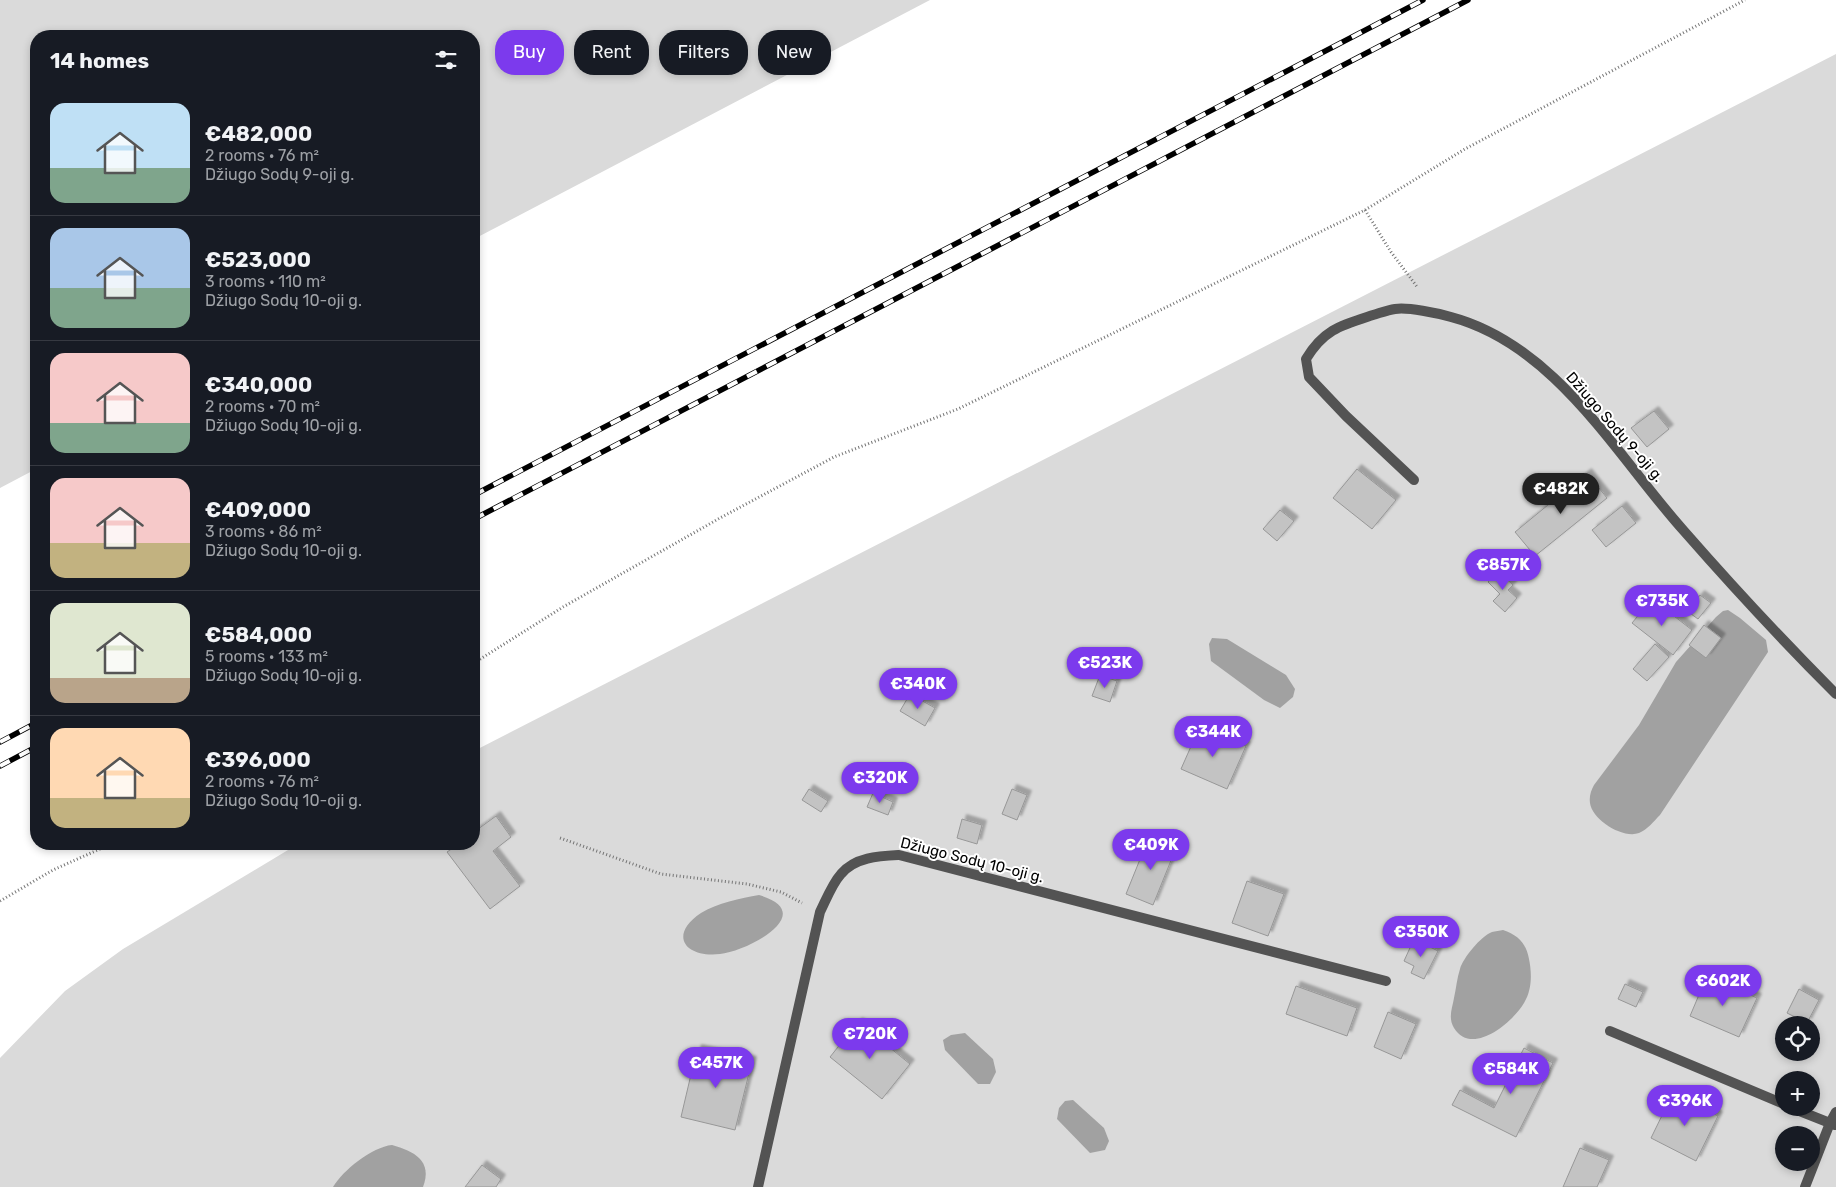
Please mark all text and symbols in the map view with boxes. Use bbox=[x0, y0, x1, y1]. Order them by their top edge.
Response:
chip: Buy bbox=[495, 30, 564, 75]
chip: Rent bbox=[574, 30, 649, 75]
chip: Filters bbox=[659, 30, 748, 75]
chip: New bbox=[758, 30, 831, 75]
icon: filters bbox=[432, 46, 460, 74]
text: 14 homes bbox=[50, 48, 149, 73]
text: €482,000 bbox=[205, 121, 312, 146]
icon: home bbox=[90, 123, 150, 183]
text: 2 rooms · 76 m² bbox=[205, 146, 319, 165]
text: Džiugo Sodų 9-oji g. bbox=[205, 165, 354, 184]
text: €523,000 bbox=[205, 247, 311, 272]
icon: home bbox=[90, 248, 150, 308]
text: 3 rooms · 110 m² bbox=[205, 272, 326, 291]
text: Džiugo Sodų 10-oji g. bbox=[205, 291, 362, 310]
street label: Džiugo Sodų 9-oji g. bbox=[1562, 368, 1668, 486]
text: €340,000 bbox=[205, 372, 312, 397]
icon: home bbox=[90, 373, 150, 433]
text: 2 rooms · 70 m² bbox=[205, 397, 320, 416]
text: Džiugo Sodų 10-oji g. bbox=[205, 416, 362, 435]
pin: €482K bbox=[1526, 472, 1596, 515]
text: €482K bbox=[1533, 479, 1589, 498]
text: €409,000 bbox=[205, 497, 311, 522]
icon: home bbox=[90, 498, 150, 558]
text: 3 rooms · 86 m² bbox=[205, 522, 322, 541]
text: Džiugo Sodų 10-oji g. bbox=[205, 541, 362, 560]
pin: €857K bbox=[1468, 548, 1538, 591]
text: €857K bbox=[1476, 555, 1530, 574]
pin: €735K bbox=[1627, 584, 1697, 627]
text: €735K bbox=[1635, 591, 1689, 610]
text: €584,000 bbox=[205, 622, 312, 647]
icon: home bbox=[90, 623, 150, 683]
pin: €523K bbox=[1070, 646, 1140, 689]
text: 5 rooms · 133 m² bbox=[205, 647, 328, 666]
text: €523K bbox=[1078, 653, 1132, 672]
text: Džiugo Sodų 10-oji g. bbox=[205, 666, 362, 685]
pin: €340K bbox=[883, 668, 953, 710]
text: €340K bbox=[890, 674, 946, 693]
pin: €344K bbox=[1178, 716, 1248, 758]
text: €344K bbox=[1185, 722, 1241, 741]
text: €396,000 bbox=[205, 747, 311, 772]
icon: home bbox=[90, 748, 150, 808]
pin: €320K bbox=[845, 762, 915, 804]
text: €320K bbox=[853, 768, 908, 787]
text: 2 rooms · 76 m² bbox=[205, 772, 319, 791]
text: Džiugo Sodų 10-oji g. bbox=[205, 791, 362, 810]
pin: €409K bbox=[1116, 828, 1186, 871]
street label: Džiugo Sodų 10-oji g. bbox=[898, 833, 1046, 887]
text: €409K bbox=[1123, 835, 1179, 854]
pin: €350K bbox=[1386, 916, 1456, 958]
text: €350K bbox=[1394, 922, 1448, 941]
pin: €602K bbox=[1688, 964, 1758, 1007]
text: €602K bbox=[1696, 971, 1750, 990]
map controls bbox=[1775, 1016, 1820, 1171]
button: locate bbox=[1775, 1016, 1820, 1061]
pin: €720K bbox=[835, 1018, 905, 1060]
text: €720K bbox=[843, 1024, 897, 1043]
pin: €457K bbox=[681, 1046, 751, 1089]
pin: €584K bbox=[1476, 1052, 1546, 1095]
text: €457K bbox=[689, 1053, 743, 1072]
text: €584K bbox=[1483, 1059, 1539, 1078]
button: + bbox=[1775, 1071, 1820, 1116]
pin: €396K bbox=[1650, 1084, 1720, 1127]
text: €396K bbox=[1658, 1091, 1712, 1110]
button: − bbox=[1775, 1126, 1820, 1171]

